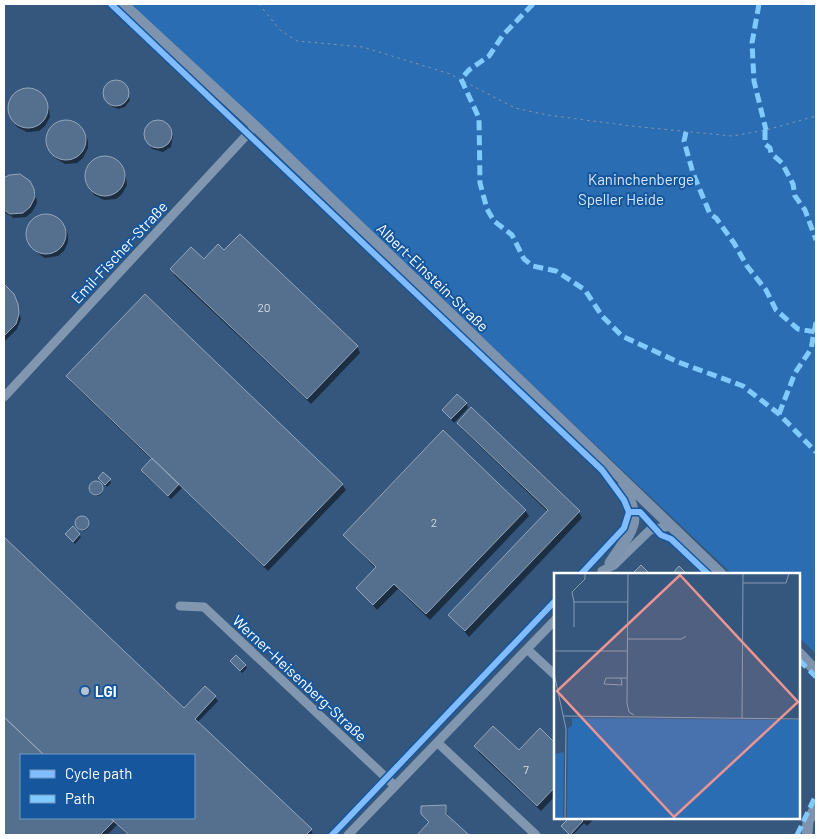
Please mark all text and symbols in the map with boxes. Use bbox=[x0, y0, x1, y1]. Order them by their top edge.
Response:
park label: Kaninchenberge bbox=[588, 170, 694, 188]
park label: Speller Heide bbox=[578, 190, 664, 208]
street label: Emil-Fischer-Straße bbox=[67, 197, 171, 307]
street label: Albert-Einstein-Straße bbox=[373, 219, 493, 335]
house number: 20 bbox=[257, 300, 271, 314]
house number: 2 bbox=[431, 515, 437, 529]
inset map bbox=[554, 573, 800, 819]
street label: Werner-Heisenberg-Straße bbox=[229, 611, 371, 745]
place label: LGI bbox=[95, 682, 117, 700]
marker: LGI bbox=[79, 685, 91, 697]
legend bbox=[20, 754, 195, 819]
house number: 7 bbox=[523, 762, 529, 776]
text: Cycle path bbox=[65, 764, 132, 782]
text: Path bbox=[65, 789, 95, 807]

